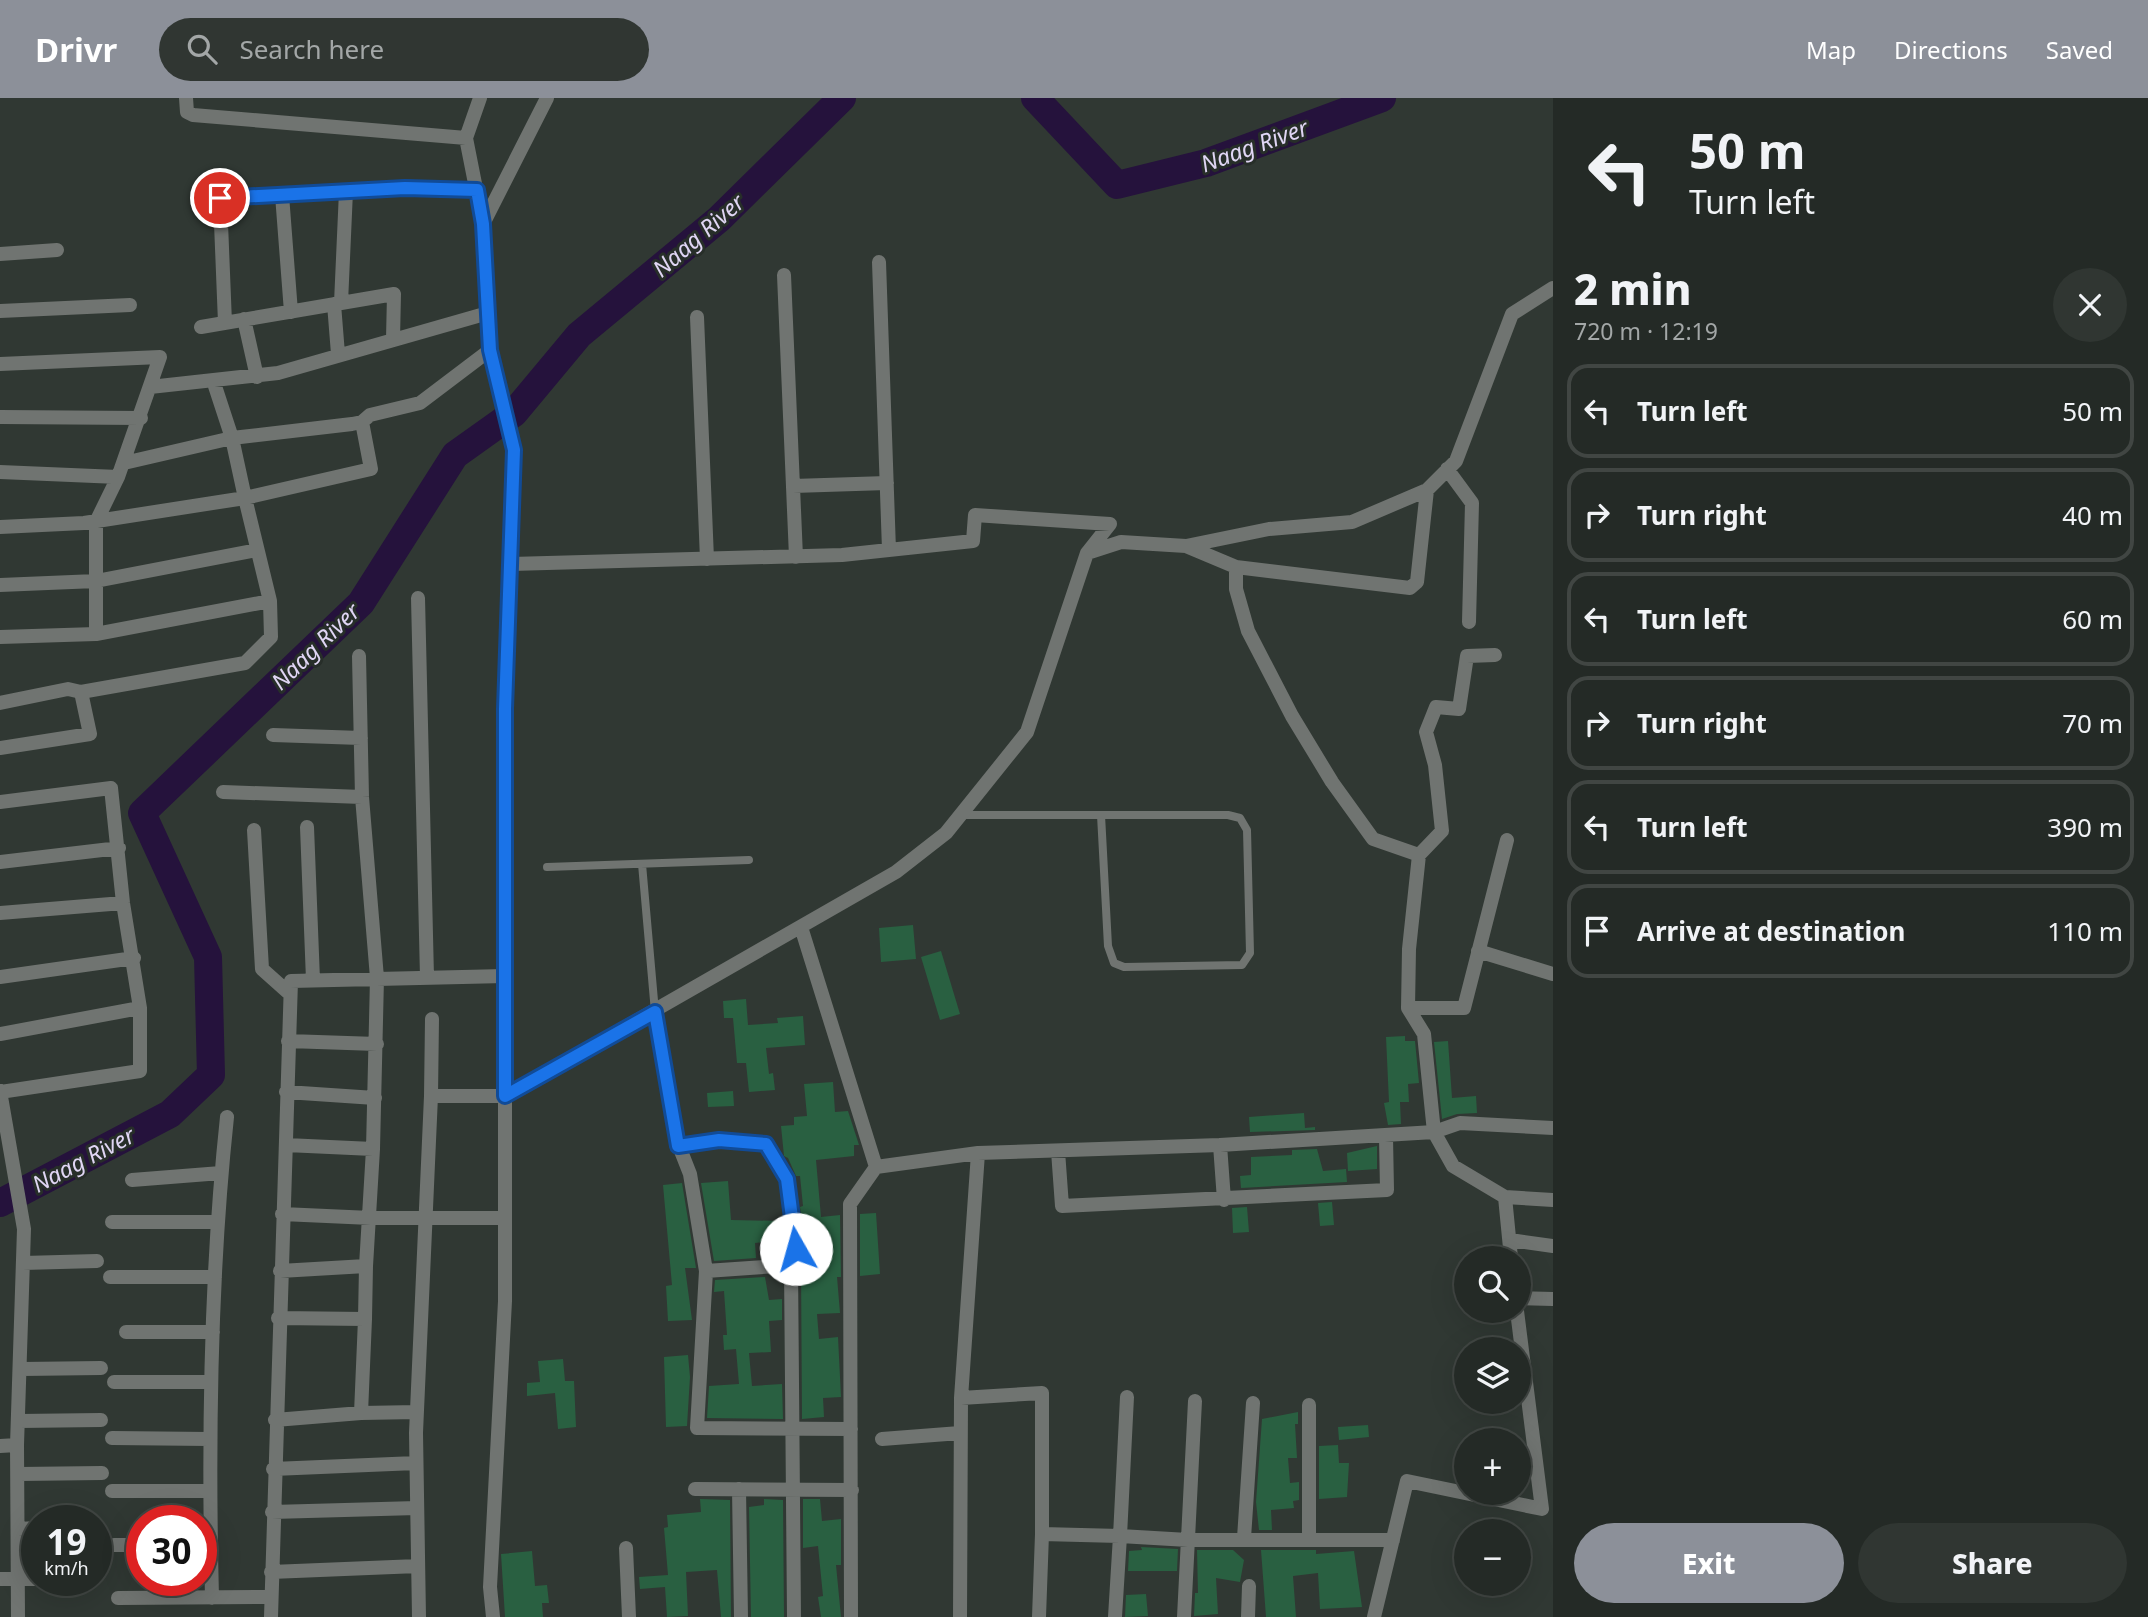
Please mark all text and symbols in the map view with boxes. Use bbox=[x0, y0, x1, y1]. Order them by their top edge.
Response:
search box bbox=[159, 18, 649, 81]
text: Drivr bbox=[35, 27, 117, 72]
icon: search bbox=[183, 30, 221, 68]
text: Search here bbox=[239, 31, 384, 67]
text: Map bbox=[1806, 33, 1856, 66]
text: Directions bbox=[1894, 33, 2008, 66]
text: Saved bbox=[2046, 33, 2113, 66]
water label: Naag River bbox=[1196, 110, 1313, 179]
text: 50 m bbox=[1689, 117, 1806, 183]
icon: left bbox=[1574, 126, 1665, 217]
pin bbox=[190, 168, 250, 228]
icon: arrive bbox=[201, 179, 239, 217]
text: Turn left bbox=[1689, 180, 1815, 223]
water label: Naag River bbox=[645, 186, 751, 284]
text: 2 min bbox=[1574, 260, 1691, 317]
button: close bbox=[2053, 268, 2127, 342]
text: 720 m · 12:19 bbox=[1574, 315, 1718, 347]
icon: left bbox=[1578, 392, 1616, 430]
text: Turn left bbox=[1637, 393, 1748, 429]
text: 50 m bbox=[2062, 393, 2123, 429]
icon: right bbox=[1578, 496, 1616, 534]
text: Turn right bbox=[1637, 497, 1767, 533]
text: 40 m bbox=[2062, 497, 2123, 533]
water label: Naag River bbox=[264, 595, 367, 696]
icon: left bbox=[1578, 600, 1616, 638]
text: Turn left bbox=[1637, 601, 1748, 637]
text: 60 m bbox=[2062, 601, 2123, 637]
icon: right bbox=[1578, 704, 1616, 742]
text: Turn right bbox=[1637, 705, 1767, 741]
text: 70 m bbox=[2062, 705, 2123, 741]
icon: left bbox=[1578, 808, 1616, 846]
text: Turn left bbox=[1637, 809, 1748, 845]
text: 390 m bbox=[2047, 809, 2123, 845]
icon: arrive bbox=[1578, 912, 1616, 950]
text: Arrive at destination bbox=[1637, 913, 1906, 949]
text: 110 m bbox=[2047, 913, 2123, 949]
water label: Naag River bbox=[26, 1118, 141, 1199]
position arrow bbox=[759, 1212, 833, 1286]
map controls bbox=[1454, 1246, 1531, 1596]
button: search bbox=[1454, 1246, 1531, 1323]
button: layers bbox=[1454, 1337, 1531, 1414]
button: + bbox=[1454, 1428, 1531, 1505]
speed limit sign: 30 bbox=[126, 1505, 217, 1596]
text: 19 bbox=[46, 1518, 87, 1565]
button: − bbox=[1454, 1519, 1531, 1596]
button: Exit bbox=[1574, 1523, 1844, 1603]
button: Share bbox=[1858, 1523, 2127, 1603]
text: km/h bbox=[44, 1556, 89, 1580]

